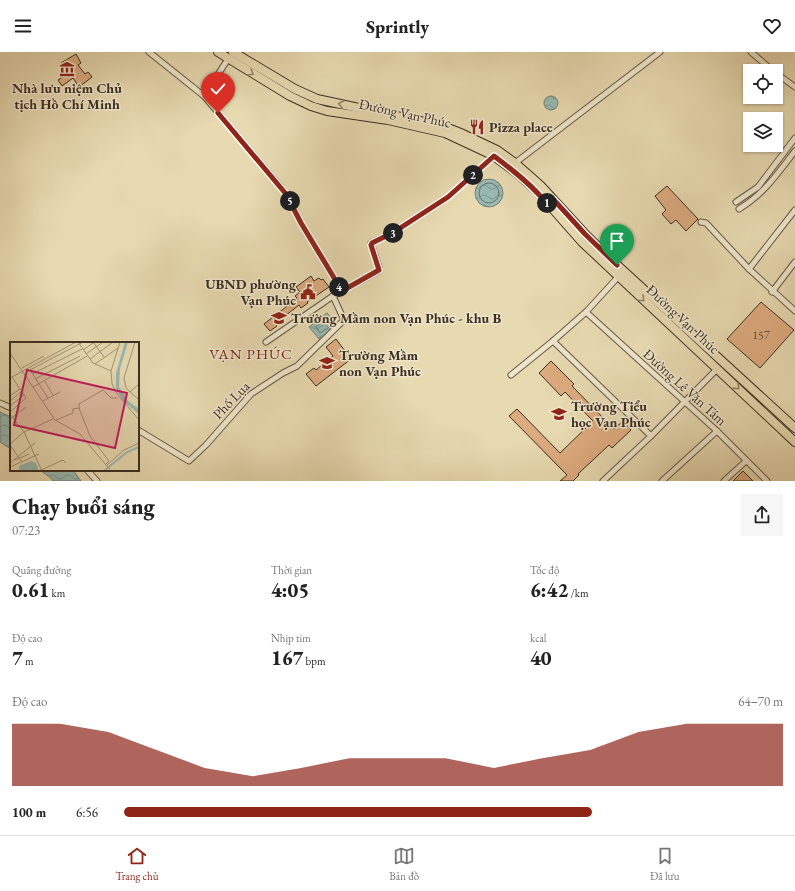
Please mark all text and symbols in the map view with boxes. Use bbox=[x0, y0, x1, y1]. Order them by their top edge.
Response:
icon: menu bbox=[12, 15, 34, 37]
text: Sprintly bbox=[366, 15, 429, 38]
icon: heart bbox=[761, 15, 783, 37]
museum icon: Nhà lưu niệm Chủ tịch Hồ Chí Minh bbox=[58, 60, 76, 78]
map controls bbox=[743, 64, 783, 152]
button: locate bbox=[743, 64, 783, 104]
one-way arrow bbox=[247, 68, 254, 75]
pin bbox=[201, 72, 235, 113]
icon: check bbox=[207, 78, 229, 100]
place label: Nhà lưu niệm Chủ tịch Hồ Chí Minh bbox=[12, 79, 122, 113]
street label: Đường Vạn Phúc bbox=[357, 94, 453, 132]
one-way arrow bbox=[338, 101, 345, 109]
button: layers bbox=[743, 112, 783, 152]
restaurant icon: Pizza place bbox=[468, 118, 486, 136]
place label: Pizza place bbox=[489, 118, 553, 136]
pin: 2 bbox=[463, 165, 483, 185]
text: 2 bbox=[470, 168, 476, 182]
pin: 5 bbox=[280, 191, 300, 211]
pin: 1 bbox=[537, 193, 557, 213]
text: 5 bbox=[287, 194, 293, 208]
text: 1 bbox=[544, 196, 550, 210]
pin: 3 bbox=[383, 223, 403, 243]
pin bbox=[600, 224, 634, 265]
text: 3 bbox=[390, 226, 396, 240]
icon: arrive bbox=[606, 230, 628, 252]
place label: UBND phường Vạn Phúc bbox=[205, 275, 297, 309]
pin: 4 bbox=[329, 277, 349, 297]
text: 4 bbox=[336, 280, 342, 294]
street label: Đường Vạn Phúc bbox=[643, 281, 724, 358]
public building icon: UBND phường Vạn Phúc bbox=[299, 283, 317, 301]
one-way arrow bbox=[637, 294, 645, 301]
school or university icon: Trường Mầm non Vạn Phúc - khu B bbox=[270, 309, 288, 327]
place label: Trường Mầm non Vạn Phúc - khu B bbox=[291, 309, 502, 327]
house number: 157 bbox=[752, 327, 770, 343]
inset map bbox=[10, 342, 139, 471]
district label: VẠN PHÚC bbox=[209, 344, 293, 363]
street label: Đường Lê Văn Tám bbox=[639, 345, 731, 429]
place label: Trường Mầm non Vạn Phúc bbox=[339, 346, 421, 380]
school or university icon: Trường Mầm non Vạn Phúc bbox=[318, 354, 336, 372]
street label: Phố Lụa bbox=[209, 377, 254, 423]
one-way arrow bbox=[732, 382, 740, 390]
place label: Trường Tiểu học Vạn Phúc bbox=[571, 397, 651, 431]
school or university icon: Trường Tiểu học Vạn Phúc bbox=[550, 405, 568, 423]
text: Chạy buổi sáng bbox=[12, 492, 155, 521]
button: share bbox=[741, 494, 783, 536]
text: 07:23 bbox=[12, 522, 40, 539]
text: Quãng đường bbox=[12, 563, 71, 577]
text: Thời gian bbox=[271, 563, 312, 577]
text: Tốc độ bbox=[530, 563, 559, 577]
text: 0.61 bbox=[12, 577, 49, 603]
text: 4:05 bbox=[271, 577, 309, 603]
text: 6:42 bbox=[530, 577, 568, 603]
text: km bbox=[49, 586, 65, 600]
text: /km bbox=[568, 586, 589, 600]
text: Độ cao bbox=[12, 631, 42, 645]
text: Nhịp tim bbox=[271, 631, 311, 645]
text: kcal bbox=[530, 631, 547, 645]
text: 7 bbox=[12, 645, 23, 671]
text: 167 bbox=[271, 645, 303, 671]
text: 40 bbox=[530, 645, 552, 671]
text: m bbox=[23, 654, 34, 668]
text: bpm bbox=[303, 654, 326, 668]
text: Độ cao bbox=[12, 693, 48, 710]
text: 64–70 m bbox=[738, 693, 783, 710]
text: 100 m bbox=[12, 804, 46, 821]
text: 6:56 bbox=[76, 804, 98, 821]
tab: Trang chủ bbox=[115, 845, 159, 883]
tab: Bản đồ bbox=[389, 845, 419, 883]
tab: Đã lưu bbox=[650, 845, 680, 883]

